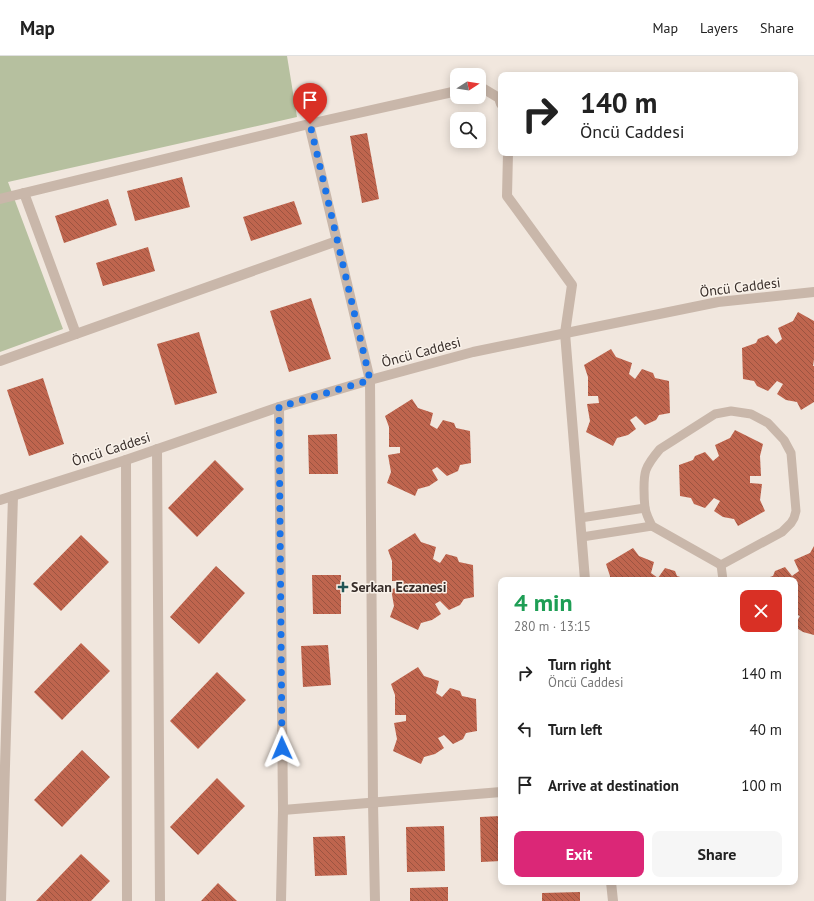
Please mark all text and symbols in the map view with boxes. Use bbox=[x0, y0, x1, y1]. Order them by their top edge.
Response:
text: Map bbox=[20, 16, 55, 40]
text: Map bbox=[652, 19, 678, 37]
text: Layers bbox=[700, 19, 738, 37]
text: Share bbox=[760, 19, 794, 37]
north arrow bbox=[450, 68, 486, 104]
map controls bbox=[450, 68, 486, 148]
pin bbox=[293, 83, 327, 124]
text: 140 m bbox=[580, 84, 657, 121]
icon: right bbox=[514, 88, 566, 140]
icon: arrive bbox=[299, 89, 321, 111]
button: search bbox=[450, 112, 486, 148]
text: Öncü Caddesi bbox=[580, 120, 685, 143]
street label: Öncü Caddesi bbox=[699, 273, 781, 301]
street label: Öncü Caddesi bbox=[379, 333, 463, 371]
street label: Öncü Caddesi bbox=[70, 428, 152, 470]
place label: Serkan Eczanesi bbox=[351, 578, 447, 596]
marker: Serkan Eczanesi bbox=[338, 582, 348, 592]
text: 4 min bbox=[514, 587, 573, 618]
button: close bbox=[740, 590, 782, 632]
text: 280 m · 13:15 bbox=[514, 618, 591, 635]
text: Turn right bbox=[548, 655, 611, 674]
icon: right bbox=[514, 662, 536, 684]
text: 140 m bbox=[741, 664, 782, 683]
text: Öncü Caddesi bbox=[548, 674, 624, 691]
icon: left bbox=[514, 718, 536, 740]
text: Turn left bbox=[548, 720, 602, 739]
text: 40 m bbox=[749, 720, 782, 739]
position arrow bbox=[261, 727, 303, 769]
icon: arrive bbox=[514, 774, 536, 796]
text: Arrive at destination bbox=[548, 776, 679, 795]
text: 100 m bbox=[741, 776, 782, 795]
button: Exit bbox=[514, 831, 644, 877]
button: Share bbox=[652, 831, 782, 877]

